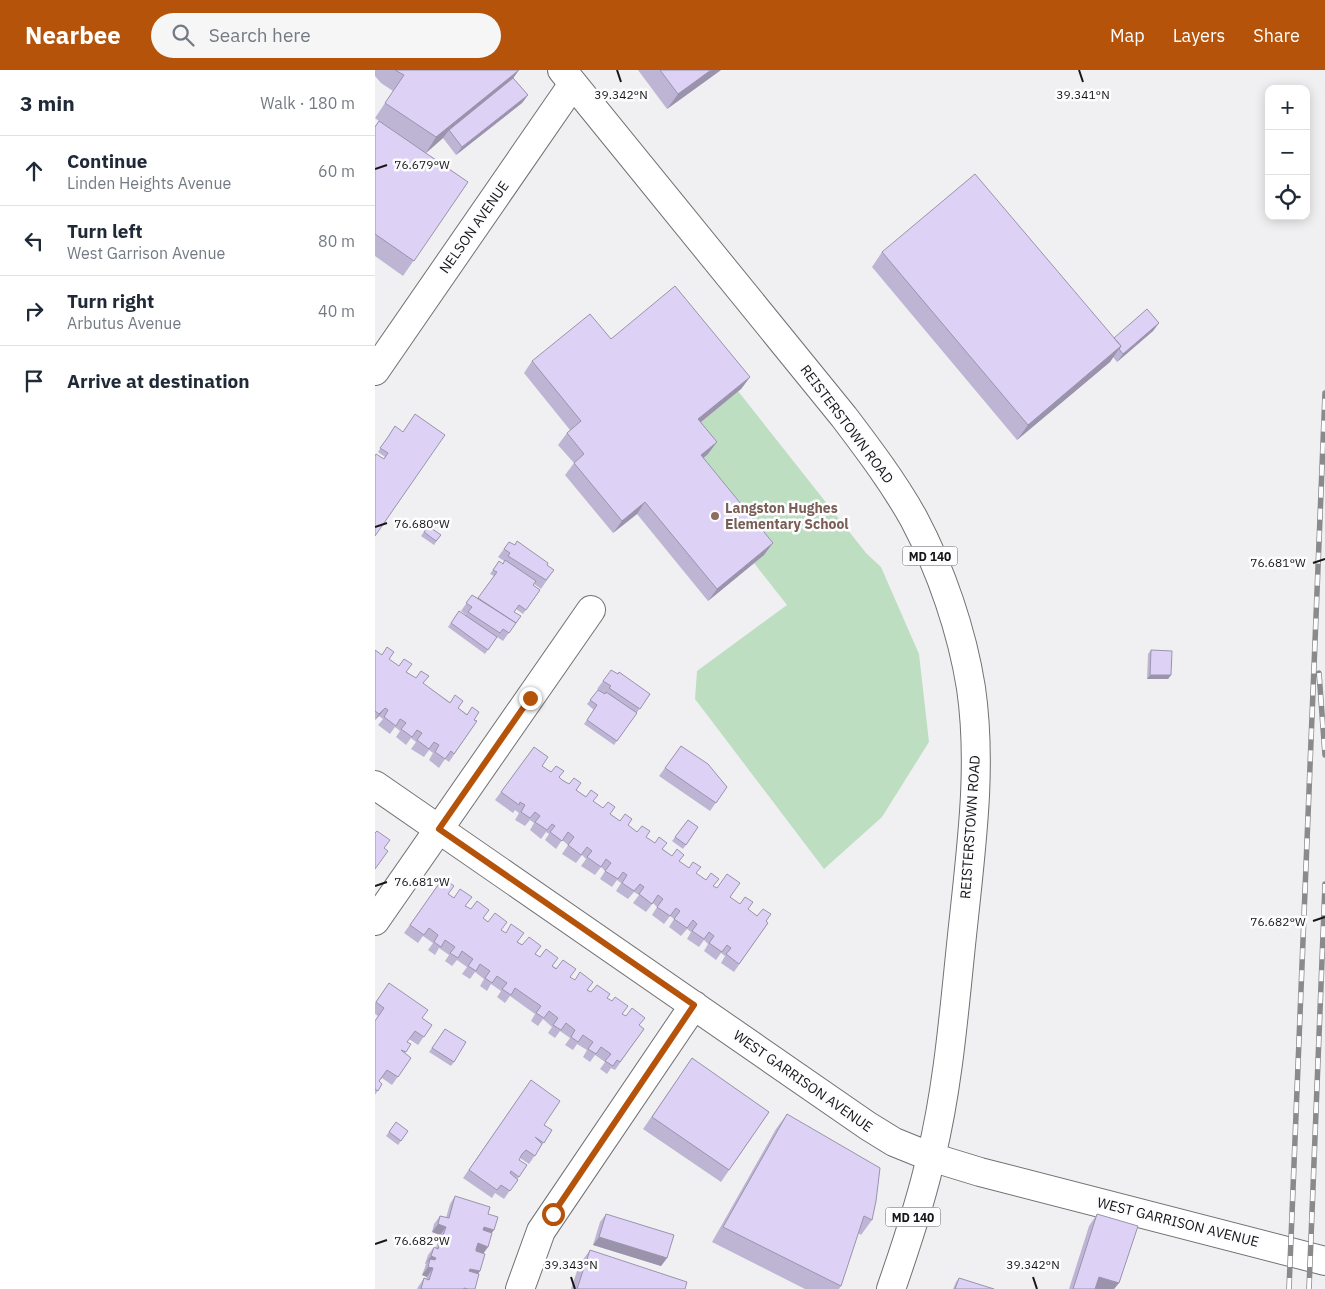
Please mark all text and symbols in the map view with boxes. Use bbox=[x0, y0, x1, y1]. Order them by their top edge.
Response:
search box bbox=[151, 13, 501, 58]
text: Nearbee bbox=[25, 19, 121, 51]
icon: search bbox=[169, 21, 197, 49]
text: Search here bbox=[209, 23, 311, 47]
text: Map bbox=[1110, 24, 1145, 47]
text: Layers bbox=[1173, 24, 1225, 47]
text: Share bbox=[1253, 24, 1300, 47]
map controls bbox=[1265, 85, 1310, 220]
button: + bbox=[1265, 85, 1310, 130]
text: 39.342°N bbox=[594, 87, 648, 102]
text: 39.341°N bbox=[1056, 87, 1110, 102]
text: 3 min bbox=[20, 89, 75, 117]
text: Walk · 180 m bbox=[260, 93, 355, 113]
button: − bbox=[1265, 130, 1310, 175]
text: Continue bbox=[67, 149, 147, 173]
icon: ahead bbox=[20, 157, 48, 185]
text: 76.679°W bbox=[394, 157, 450, 172]
text: 60 m bbox=[318, 161, 355, 181]
text: Linden Heights Avenue bbox=[67, 173, 231, 193]
button: locate bbox=[1265, 175, 1310, 220]
street label: NELSON AVENUE bbox=[435, 177, 513, 277]
text: Turn left bbox=[67, 219, 143, 243]
icon: left bbox=[20, 227, 48, 255]
text: 80 m bbox=[318, 231, 355, 251]
text: West Garrison Avenue bbox=[67, 243, 225, 263]
text: Turn right bbox=[67, 289, 154, 313]
icon: right bbox=[20, 297, 48, 325]
text: 40 m bbox=[318, 301, 355, 321]
text: Arbutus Avenue bbox=[67, 313, 181, 333]
street label: REISTERSTOWN ROAD bbox=[796, 361, 898, 487]
icon: arrive bbox=[20, 367, 48, 395]
text: Arrive at destination bbox=[67, 369, 250, 393]
place label: Langston Hughes Elementary School bbox=[725, 499, 849, 533]
marker: Langston Hughes Elementary School bbox=[709, 510, 721, 522]
text: 76.680°W bbox=[394, 516, 450, 531]
road number: MD 140 bbox=[903, 546, 957, 566]
text: 76.681°W bbox=[1250, 555, 1306, 570]
route end bbox=[519, 687, 542, 710]
street label: REISTERSTOWN ROAD bbox=[956, 755, 984, 899]
text: 76.681°W bbox=[394, 874, 450, 889]
text: 76.682°W bbox=[1250, 914, 1306, 929]
street label: WEST GARRISON AVENUE bbox=[730, 1026, 876, 1136]
street label: WEST GARRISON AVENUE bbox=[1095, 1193, 1261, 1251]
route start bbox=[542, 1203, 565, 1226]
road number: MD 140 bbox=[885, 1208, 941, 1226]
text: 76.682°W bbox=[394, 1233, 450, 1248]
text: 39.343°N bbox=[544, 1257, 598, 1272]
text: 39.342°N bbox=[1006, 1257, 1060, 1272]

